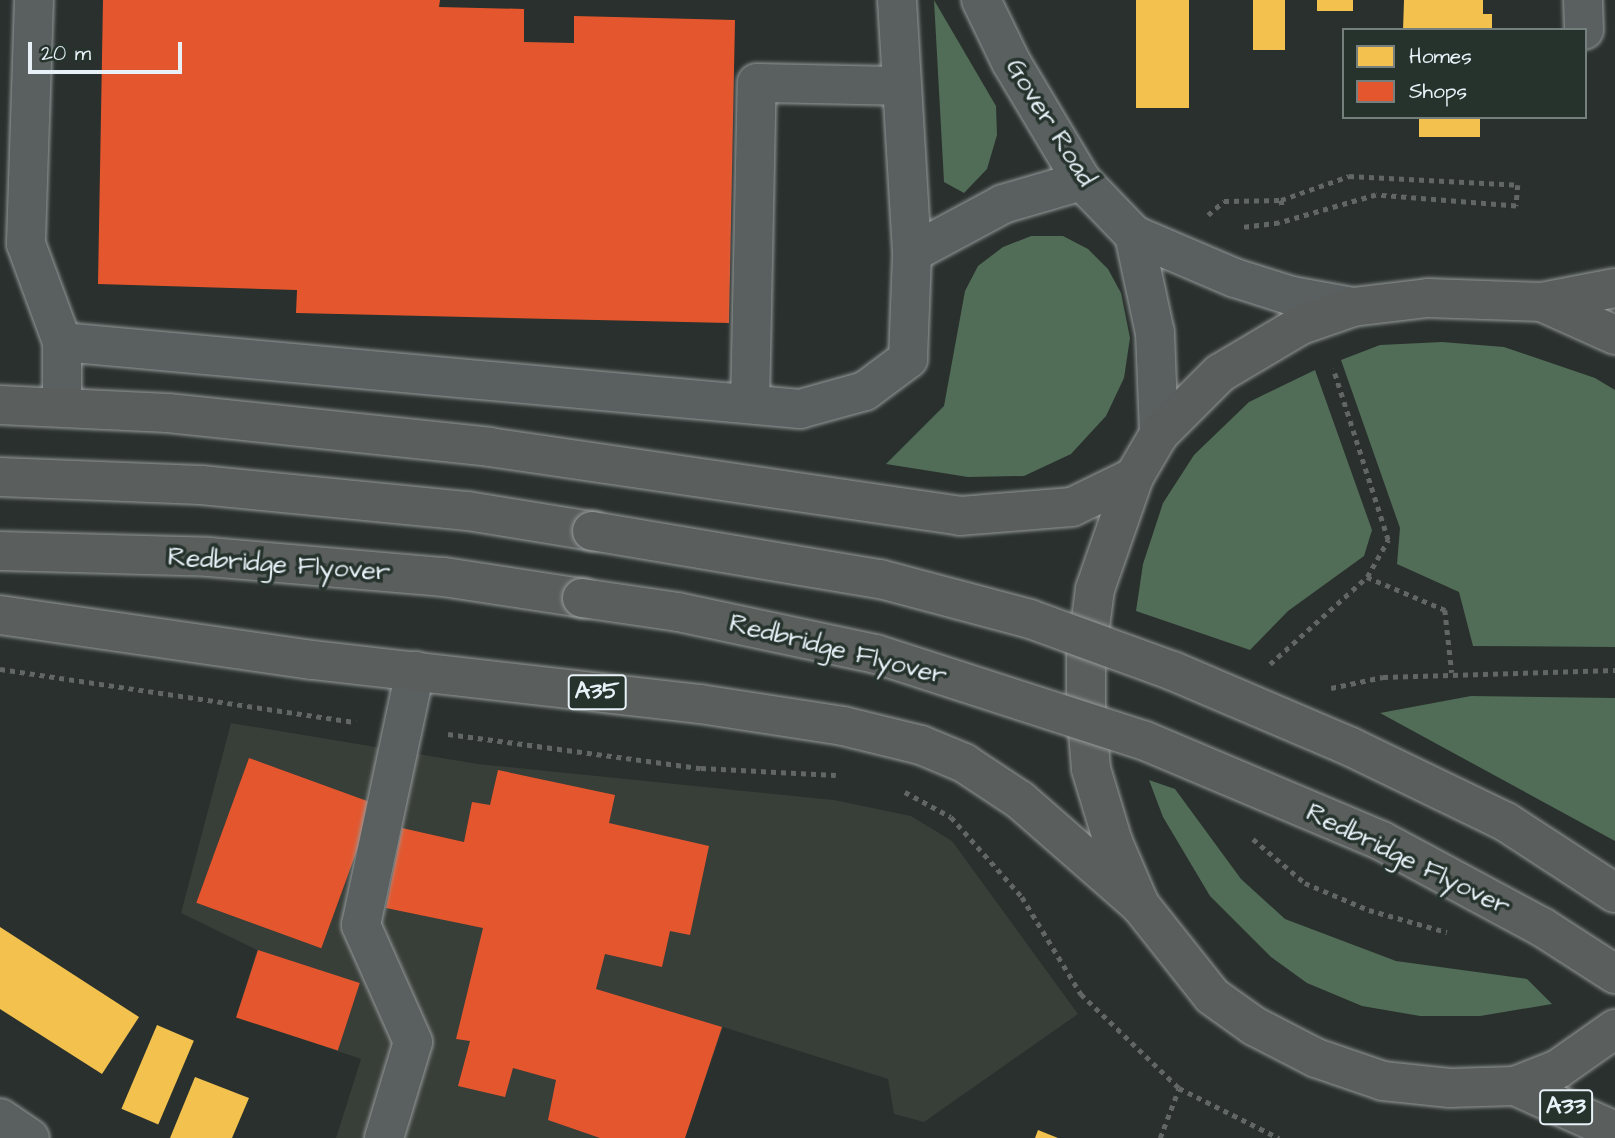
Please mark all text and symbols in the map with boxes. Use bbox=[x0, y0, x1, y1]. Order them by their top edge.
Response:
scale bar bbox=[32, 28, 186, 72]
legend bbox=[1342, 28, 1587, 119]
text: 20 m bbox=[41, 39, 91, 68]
text: Homes bbox=[1409, 42, 1472, 71]
street label: Gover Road bbox=[998, 53, 1102, 193]
text: Shops bbox=[1409, 77, 1467, 106]
street label: Redbridge Flyover bbox=[167, 542, 391, 588]
street label: Redbridge Flyover bbox=[726, 608, 950, 692]
road number: A35 bbox=[567, 672, 627, 712]
street label: Redbridge Flyover bbox=[1301, 797, 1515, 923]
road number: A33 bbox=[1538, 1086, 1594, 1128]

